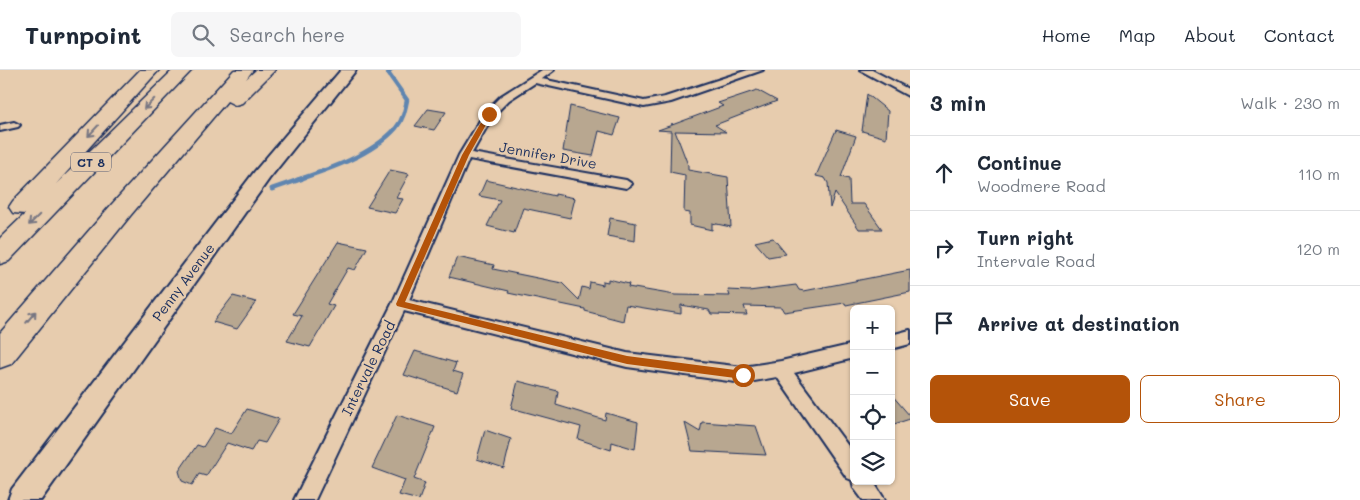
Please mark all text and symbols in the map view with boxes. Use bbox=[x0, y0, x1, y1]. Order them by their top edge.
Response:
search box bbox=[171, 12, 521, 57]
text: Turnpoint bbox=[25, 19, 141, 50]
icon: search bbox=[189, 21, 217, 49]
text: Search here bbox=[229, 22, 345, 47]
text: Home bbox=[1042, 23, 1091, 47]
text: Map bbox=[1119, 23, 1155, 47]
text: About bbox=[1183, 23, 1236, 47]
text: Contact bbox=[1264, 23, 1335, 47]
text: 3 min bbox=[930, 89, 986, 116]
text: Walk · 230 m bbox=[1240, 92, 1340, 113]
one-way arrow bbox=[143, 98, 155, 110]
route end bbox=[478, 103, 501, 126]
one-way arrow bbox=[87, 124, 99, 137]
street label: Jennifer Drive bbox=[498, 137, 598, 173]
text: Continue bbox=[977, 150, 1062, 175]
road number: CT 8 bbox=[71, 152, 111, 171]
icon: ahead bbox=[930, 159, 958, 187]
text: 110 m bbox=[1298, 163, 1340, 184]
text: Woodmere Road bbox=[977, 175, 1106, 196]
one-way arrow bbox=[28, 213, 40, 226]
text: Turn right bbox=[977, 225, 1074, 250]
icon: right bbox=[930, 234, 958, 262]
text: 120 m bbox=[1296, 238, 1340, 259]
street label: Penny Avenue bbox=[147, 239, 219, 325]
text: Intervale Road bbox=[977, 250, 1095, 271]
map controls bbox=[850, 305, 895, 485]
button: + bbox=[850, 305, 895, 350]
icon: arrive bbox=[930, 309, 958, 337]
one-way arrow bbox=[26, 311, 37, 324]
text: Arrive at destination bbox=[977, 311, 1180, 336]
street label: Intervale Road bbox=[337, 317, 399, 419]
button: − bbox=[850, 350, 895, 395]
route start bbox=[732, 364, 755, 387]
button: Save bbox=[930, 375, 1130, 423]
button: Share bbox=[1140, 375, 1340, 423]
button: locate bbox=[850, 395, 895, 440]
button: layers bbox=[850, 440, 895, 485]

